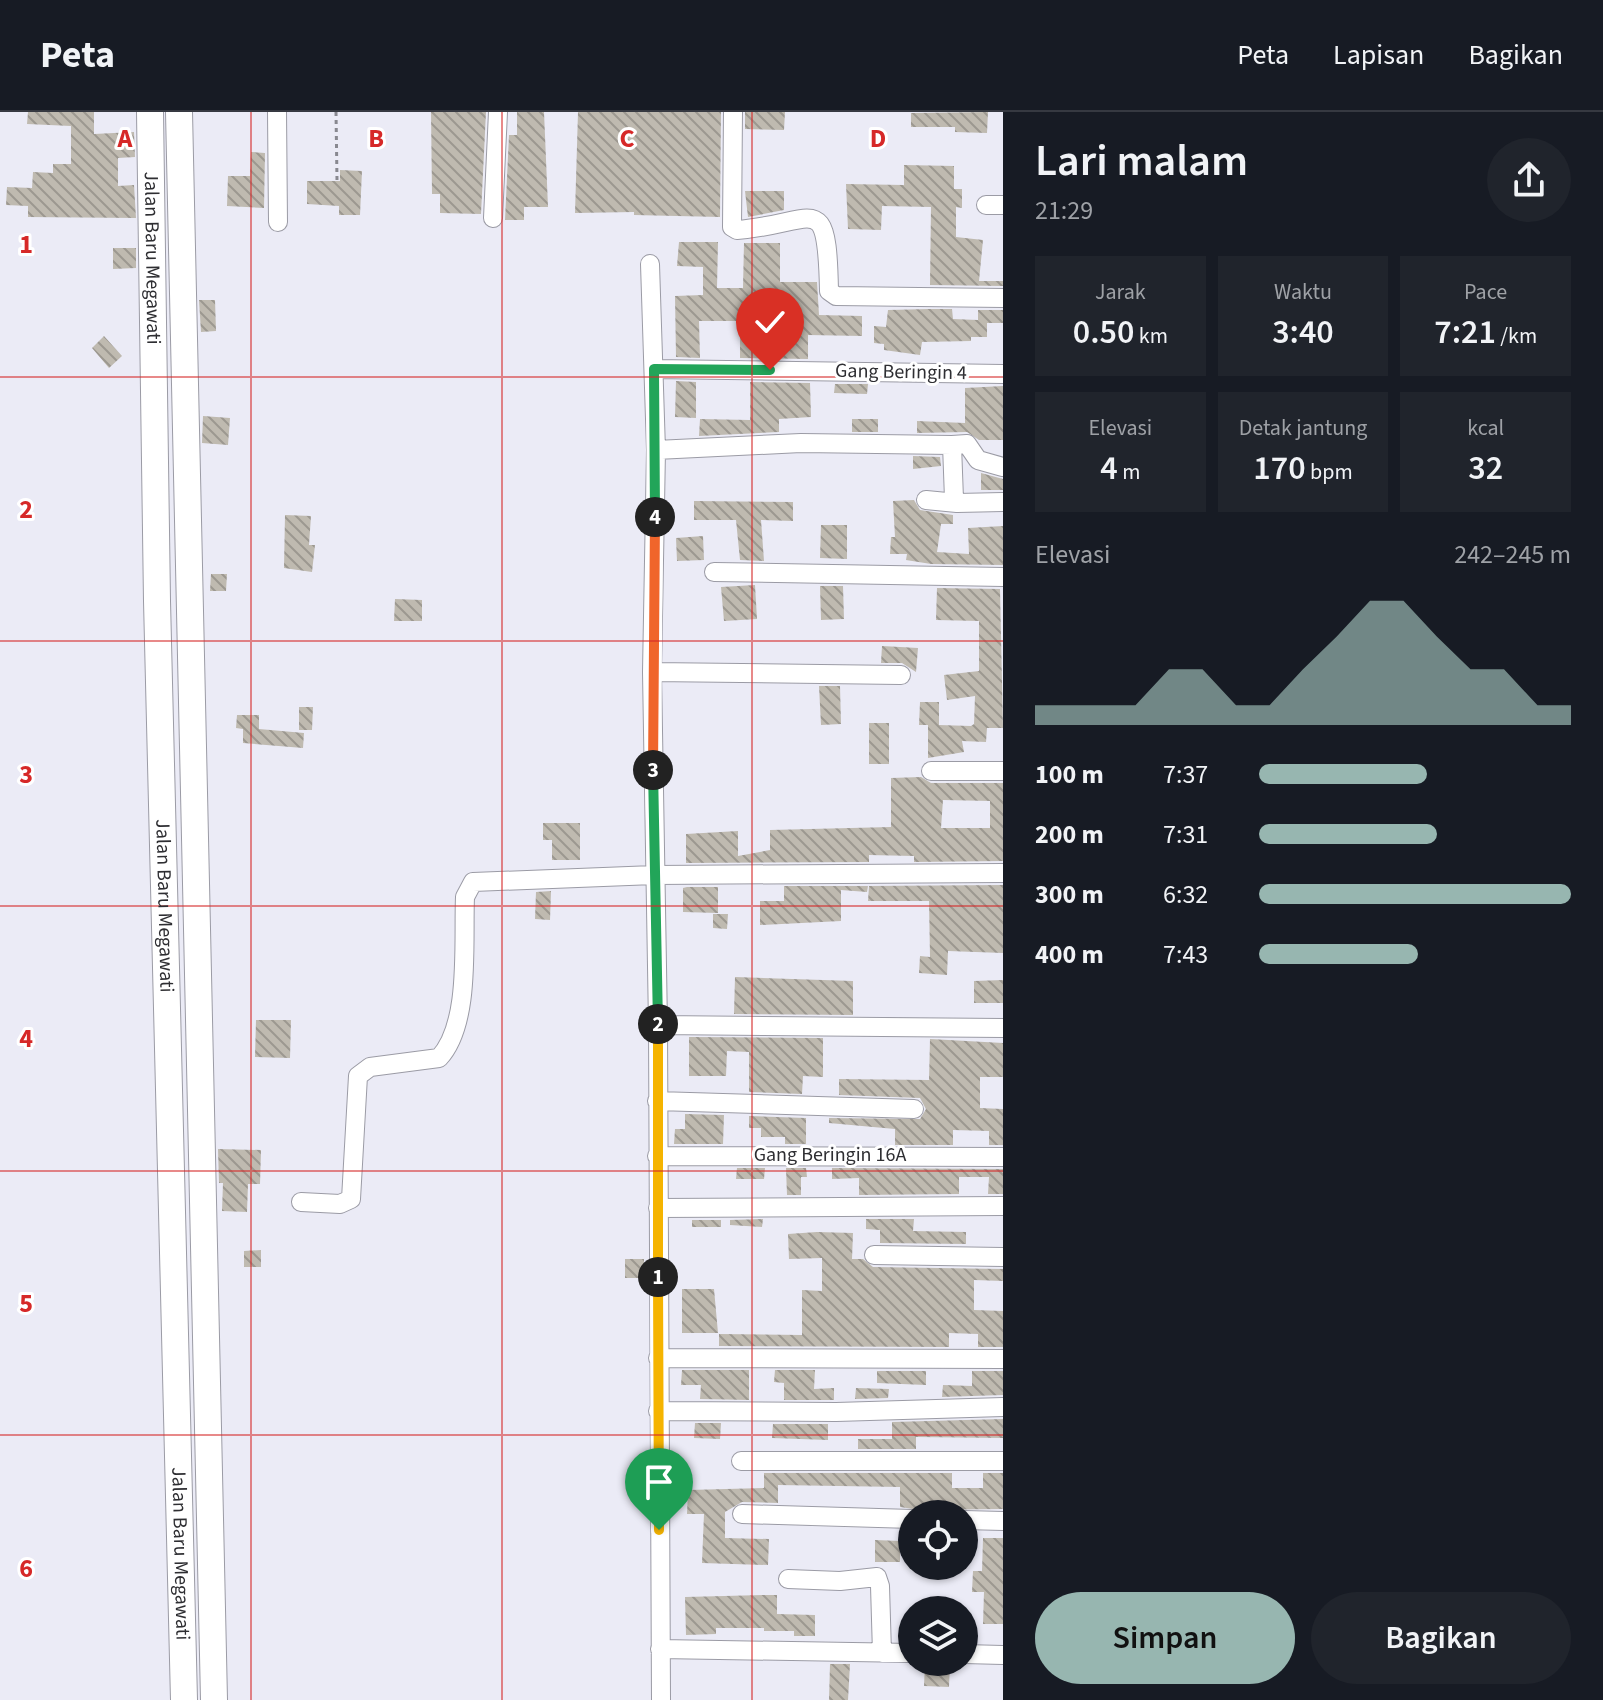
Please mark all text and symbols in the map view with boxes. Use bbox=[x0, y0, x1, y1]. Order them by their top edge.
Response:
text: Peta bbox=[40, 28, 115, 82]
text: Peta bbox=[1237, 35, 1289, 75]
text: Lapisan bbox=[1333, 35, 1424, 75]
text: Bagikan bbox=[1468, 35, 1563, 75]
text: A bbox=[117, 120, 134, 157]
text: B bbox=[368, 120, 384, 157]
text: C bbox=[619, 120, 635, 157]
text: D bbox=[870, 120, 886, 157]
text: Lari malam bbox=[1035, 130, 1248, 193]
button: share bbox=[1487, 138, 1571, 222]
street label: Jalan Baru Megawati bbox=[137, 171, 167, 345]
text: 21:29 bbox=[1035, 192, 1093, 229]
text: 1 bbox=[19, 226, 33, 263]
text: Jarak bbox=[1095, 276, 1146, 308]
text: Waktu bbox=[1274, 276, 1332, 308]
text: Pace bbox=[1464, 276, 1507, 308]
pin bbox=[736, 288, 804, 370]
icon: check bbox=[748, 300, 792, 344]
text: 0.50 bbox=[1073, 308, 1134, 357]
text: 3:40 bbox=[1272, 308, 1334, 357]
text: 7:21 bbox=[1434, 308, 1496, 357]
text: km bbox=[1134, 320, 1168, 352]
text: /km bbox=[1496, 320, 1537, 352]
street label: Gang Beringin 4 bbox=[835, 357, 967, 387]
text: Elevasi bbox=[1088, 412, 1152, 444]
text: Detak jantung bbox=[1239, 412, 1367, 444]
text: kcal bbox=[1467, 412, 1504, 444]
text: 4 bbox=[1100, 444, 1118, 493]
text: 170 bbox=[1253, 444, 1306, 493]
text: 32 bbox=[1468, 444, 1503, 493]
text: m bbox=[1118, 456, 1140, 488]
text: bpm bbox=[1306, 456, 1353, 488]
text: 2 bbox=[19, 491, 33, 528]
pin: 4 bbox=[635, 497, 675, 537]
text: 4 bbox=[649, 501, 661, 533]
text: Elevasi bbox=[1035, 536, 1110, 573]
text: 242–245 m bbox=[1454, 536, 1571, 573]
pin: 3 bbox=[633, 750, 673, 790]
text: 3 bbox=[647, 754, 659, 786]
text: 3 bbox=[19, 756, 33, 793]
text: 100 m bbox=[1035, 756, 1104, 793]
text: 7:37 bbox=[1163, 756, 1208, 793]
text: 200 m bbox=[1035, 816, 1104, 853]
text: 7:31 bbox=[1163, 816, 1208, 853]
street label: Jalan Baru Megawati bbox=[148, 819, 181, 993]
text: 300 m bbox=[1035, 876, 1104, 913]
text: 6:32 bbox=[1163, 876, 1208, 913]
text: 400 m bbox=[1035, 936, 1104, 973]
text: 7:43 bbox=[1163, 936, 1208, 973]
pin: 2 bbox=[638, 1004, 678, 1044]
text: 2 bbox=[652, 1008, 664, 1040]
text: 4 bbox=[19, 1020, 33, 1057]
street label: Gang Beringin 16A bbox=[754, 1141, 906, 1169]
pin: 1 bbox=[638, 1257, 678, 1297]
text: 1 bbox=[652, 1261, 664, 1293]
text: 5 bbox=[19, 1285, 33, 1322]
pin bbox=[625, 1448, 693, 1530]
icon: arrive bbox=[637, 1460, 681, 1504]
street label: Jalan Baru Megawati bbox=[164, 1467, 197, 1641]
map controls bbox=[898, 1500, 978, 1676]
button: locate bbox=[898, 1500, 978, 1580]
text: 6 bbox=[19, 1550, 33, 1587]
button: Simpan bbox=[1035, 1592, 1295, 1684]
button: Bagikan bbox=[1311, 1592, 1571, 1684]
button: layers bbox=[898, 1596, 978, 1676]

